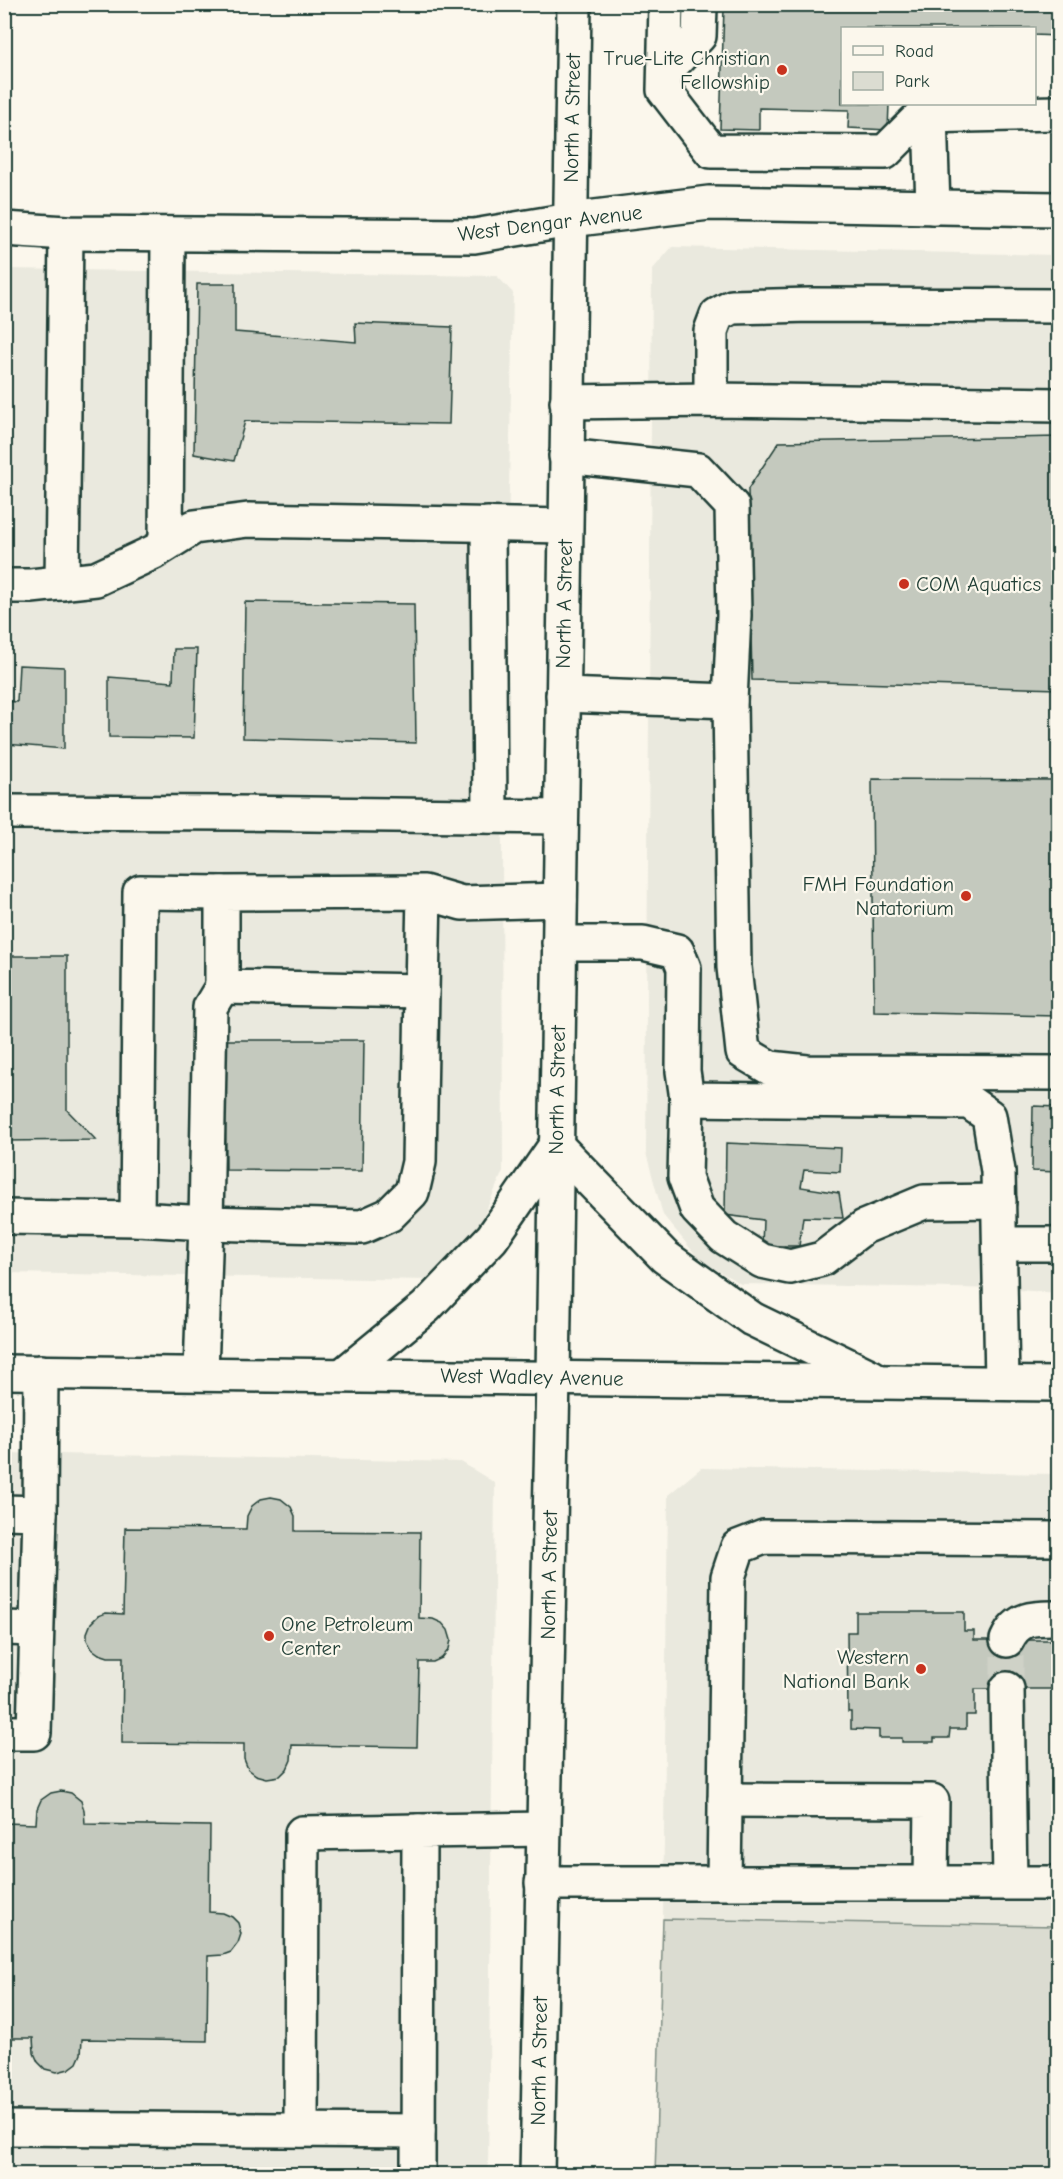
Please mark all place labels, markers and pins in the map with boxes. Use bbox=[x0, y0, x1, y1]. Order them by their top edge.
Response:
place label: True-Lite Christian Fellowship bbox=[604, 46, 770, 94]
marker: True-Lite Christian Fellowship bbox=[775, 63, 789, 77]
place label: COM Aquatics bbox=[916, 572, 1041, 596]
marker: COM Aquatics bbox=[897, 577, 911, 591]
place label: FMH Foundation Natatorium bbox=[802, 872, 954, 920]
marker: FMH Foundation Natatorium bbox=[959, 889, 973, 903]
place label: One Petroleum Center bbox=[281, 1612, 413, 1660]
marker: One Petroleum Center bbox=[262, 1629, 276, 1643]
place label: Western National Bank bbox=[783, 1645, 909, 1693]
marker: Western National Bank bbox=[914, 1662, 928, 1676]

